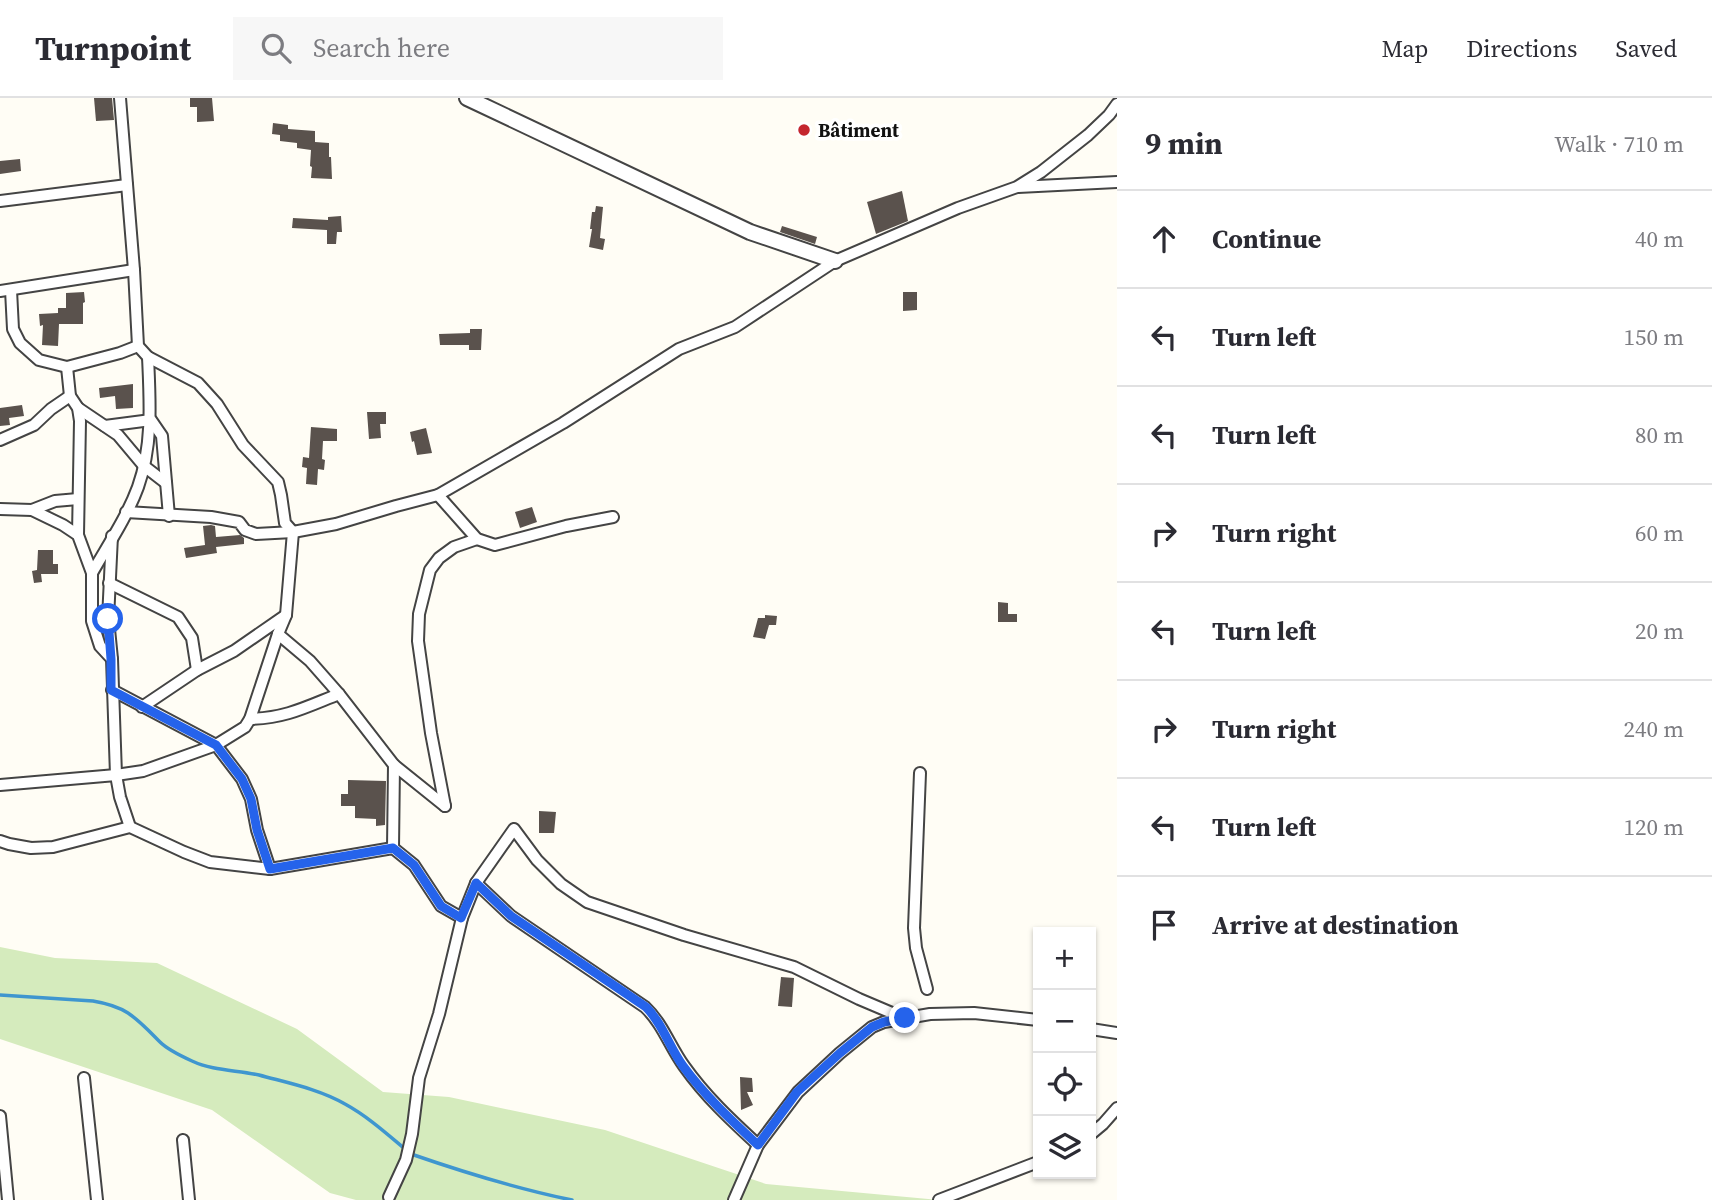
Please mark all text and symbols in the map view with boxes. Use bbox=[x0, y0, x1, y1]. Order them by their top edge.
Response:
search box bbox=[233, 17, 723, 80]
text: Turnpoint bbox=[35, 26, 191, 71]
icon: search bbox=[257, 29, 295, 67]
text: Search here bbox=[313, 30, 450, 66]
text: Map bbox=[1381, 32, 1428, 65]
text: Directions bbox=[1466, 32, 1577, 65]
text: Saved bbox=[1615, 32, 1677, 65]
place label: Bâtiment bbox=[818, 117, 899, 143]
marker: Bâtiment bbox=[796, 122, 812, 138]
text: 9 min bbox=[1145, 123, 1223, 164]
text: Walk · 710 m bbox=[1554, 128, 1684, 160]
icon: ahead bbox=[1145, 220, 1183, 258]
text: Continue bbox=[1212, 221, 1321, 257]
text: 40 m bbox=[1635, 223, 1684, 255]
icon: left bbox=[1145, 318, 1183, 356]
text: Turn left bbox=[1212, 319, 1316, 355]
text: 150 m bbox=[1623, 321, 1684, 353]
icon: left bbox=[1145, 416, 1183, 454]
text: Turn left bbox=[1212, 417, 1316, 453]
text: 80 m bbox=[1635, 419, 1684, 451]
icon: right bbox=[1145, 514, 1183, 552]
text: Turn right bbox=[1212, 515, 1336, 551]
text: 60 m bbox=[1635, 517, 1684, 549]
route start bbox=[92, 603, 123, 634]
icon: left bbox=[1145, 612, 1183, 650]
text: Turn left bbox=[1212, 613, 1316, 649]
text: 20 m bbox=[1635, 615, 1684, 647]
icon: right bbox=[1145, 710, 1183, 748]
text: Turn right bbox=[1212, 711, 1336, 747]
text: 240 m bbox=[1623, 713, 1684, 745]
icon: left bbox=[1145, 808, 1183, 846]
text: Turn left bbox=[1212, 809, 1316, 845]
text: 120 m bbox=[1623, 811, 1684, 843]
icon: arrive bbox=[1145, 906, 1183, 944]
text: Arrive at destination bbox=[1212, 907, 1459, 943]
map controls bbox=[1033, 927, 1096, 1179]
button: + bbox=[1033, 927, 1096, 990]
button: − bbox=[1033, 990, 1096, 1053]
route end bbox=[889, 1002, 920, 1033]
button: locate bbox=[1033, 1053, 1096, 1116]
button: layers bbox=[1033, 1116, 1096, 1179]

